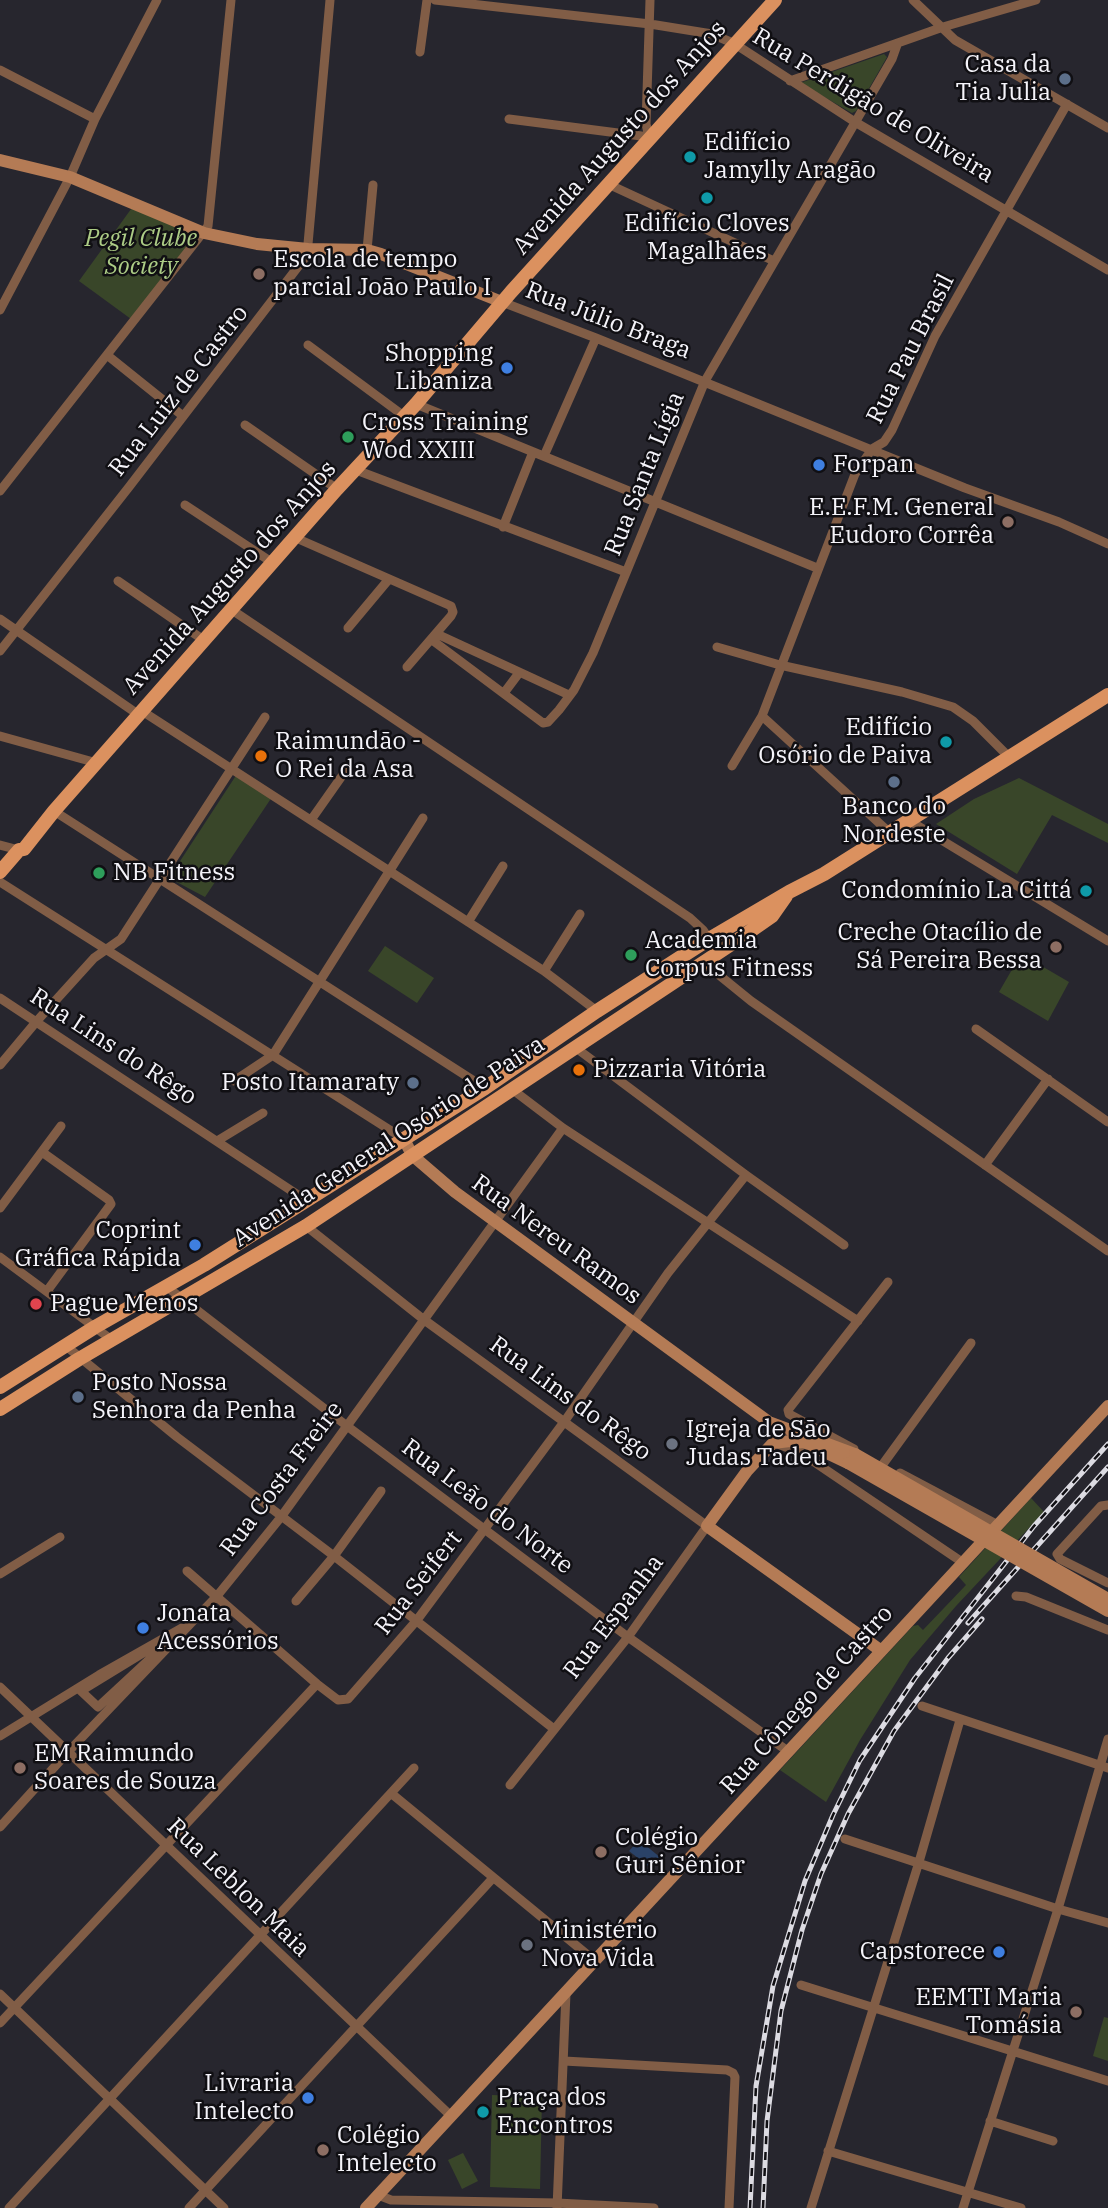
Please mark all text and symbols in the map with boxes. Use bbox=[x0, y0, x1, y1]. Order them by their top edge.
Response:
street label: Avenida Augusto dos Anjos bbox=[507, 15, 733, 261]
street label: Rua Perdigão de Oliveira bbox=[747, 22, 999, 190]
place label: Casa da Tia Julia bbox=[956, 51, 1051, 107]
marker: Casa da Tia Julia bbox=[1057, 71, 1073, 87]
place label: Edifício Jamylly Aragão bbox=[704, 129, 876, 185]
marker: Edifício Jamylly Aragão bbox=[682, 149, 698, 165]
marker: Edifício Cloves Magalhães bbox=[699, 190, 715, 206]
place label: Edifício Cloves Magalhães bbox=[624, 210, 790, 266]
park label: Pegil Clube Society bbox=[85, 225, 197, 281]
place label: Escola de tempo parcial João Paulo I bbox=[273, 246, 491, 302]
marker: Escola de tempo parcial João Paulo I bbox=[251, 266, 267, 282]
street label: Rua Pau Brasil bbox=[861, 269, 961, 429]
street label: Rua Júlio Braga bbox=[521, 276, 695, 366]
street label: Rua Luiz de Castro bbox=[103, 300, 255, 482]
place label: Shopping Libaniza bbox=[385, 340, 493, 396]
marker: Shopping Libaniza bbox=[499, 360, 515, 376]
street label: Rua Santa Lígia bbox=[599, 388, 691, 560]
place label: Cross Training Wod XXIII bbox=[362, 409, 528, 465]
marker: Cross Training Wod XXIII bbox=[340, 429, 356, 445]
place label: Forpan bbox=[833, 451, 915, 479]
street label: Avenida Augusto dos Anjos bbox=[117, 455, 343, 701]
marker: Forpan bbox=[811, 457, 827, 473]
place label: E.E.F.M. General Eudoro Corrêa bbox=[809, 494, 994, 550]
marker: E.E.F.M. General Eudoro Corrêa bbox=[1000, 514, 1016, 530]
place label: Edifício Osório de Paiva bbox=[758, 714, 932, 770]
place label: Raimundão - O Rei da Asa bbox=[275, 728, 421, 784]
marker: Edifício Osório de Paiva bbox=[938, 734, 954, 750]
marker: Raimundão - O Rei da Asa bbox=[253, 748, 269, 764]
marker: Banco do Nordeste bbox=[886, 774, 902, 790]
place label: Banco do Nordeste bbox=[842, 793, 946, 849]
place label: NB Fitness bbox=[113, 859, 235, 887]
marker: NB Fitness bbox=[91, 865, 107, 881]
place label: Condomínio La Cittá bbox=[841, 877, 1072, 905]
marker: Condomínio La Cittá bbox=[1078, 883, 1094, 899]
place label: Creche Otacílio de Sá Pereira Bessa bbox=[837, 919, 1042, 975]
place label: Academia Corpus Fitness bbox=[645, 927, 813, 983]
marker: Creche Otacílio de Sá Pereira Bessa bbox=[1048, 939, 1064, 955]
marker: Academia Corpus Fitness bbox=[623, 947, 639, 963]
street label: Rua Lins do Rêgo bbox=[24, 982, 202, 1112]
street label: Avenida General Osório de Paiva bbox=[228, 1030, 550, 1254]
place label: Pizzaria Vitória bbox=[593, 1056, 766, 1084]
marker: Pizzaria Vitória bbox=[571, 1062, 587, 1078]
place label: Posto Itamaraty bbox=[221, 1069, 399, 1097]
marker: Posto Itamaraty bbox=[405, 1075, 421, 1091]
street label: Rua Nereu Ramos bbox=[466, 1169, 646, 1311]
place label: Coprint Gráfica Rápida bbox=[15, 1217, 181, 1273]
marker: Coprint Gráfica Rápida bbox=[187, 1237, 203, 1253]
place label: Pague Menos bbox=[50, 1290, 198, 1318]
marker: Pague Menos bbox=[28, 1296, 44, 1312]
street label: Rua Lins do Rêgo bbox=[484, 1331, 656, 1467]
place label: Posto Nossa Senhora da Penha bbox=[92, 1369, 296, 1425]
marker: Posto Nossa Senhora da Penha bbox=[70, 1389, 86, 1405]
street label: Rua Costa Freire bbox=[215, 1396, 349, 1562]
place label: Igreja de São Judas Tadeu bbox=[686, 1416, 831, 1472]
street label: Rua Leão do Norte bbox=[396, 1433, 578, 1581]
marker: Igreja de São Judas Tadeu bbox=[664, 1436, 680, 1452]
street label: Rua Seifert bbox=[369, 1525, 469, 1641]
street label: Rua Espanha bbox=[558, 1549, 670, 1685]
place label: Jonata Acessórios bbox=[157, 1600, 279, 1656]
street label: Rua Cônego de Castro bbox=[715, 1600, 899, 1800]
marker: Jonata Acessórios bbox=[135, 1620, 151, 1636]
place label: EM Raimundo Soares de Souza bbox=[34, 1740, 217, 1796]
marker: EM Raimundo Soares de Souza bbox=[12, 1760, 28, 1776]
street label: Rua Leblon Maia bbox=[161, 1813, 315, 1963]
place label: Colégio Guri Sênior bbox=[615, 1824, 745, 1880]
marker: Colégio Guri Sênior bbox=[593, 1844, 609, 1860]
place label: Ministério Nova Vida bbox=[541, 1917, 657, 1973]
marker: Ministério Nova Vida bbox=[519, 1937, 535, 1953]
place label: Capstorece bbox=[860, 1938, 985, 1966]
marker: Capstorece bbox=[991, 1944, 1007, 1960]
place label: EEMTI Maria Tomásia bbox=[915, 1984, 1062, 2040]
marker: EEMTI Maria Tomásia bbox=[1068, 2004, 1084, 2020]
place label: Livraria Intelecto bbox=[195, 2070, 294, 2126]
place label: Praça dos Encontros bbox=[497, 2084, 613, 2140]
marker: Livraria Intelecto bbox=[300, 2090, 316, 2106]
marker: Praça dos Encontros bbox=[475, 2104, 491, 2120]
place label: Colégio Intelecto bbox=[337, 2122, 436, 2178]
marker: Colégio Intelecto bbox=[315, 2142, 331, 2158]

